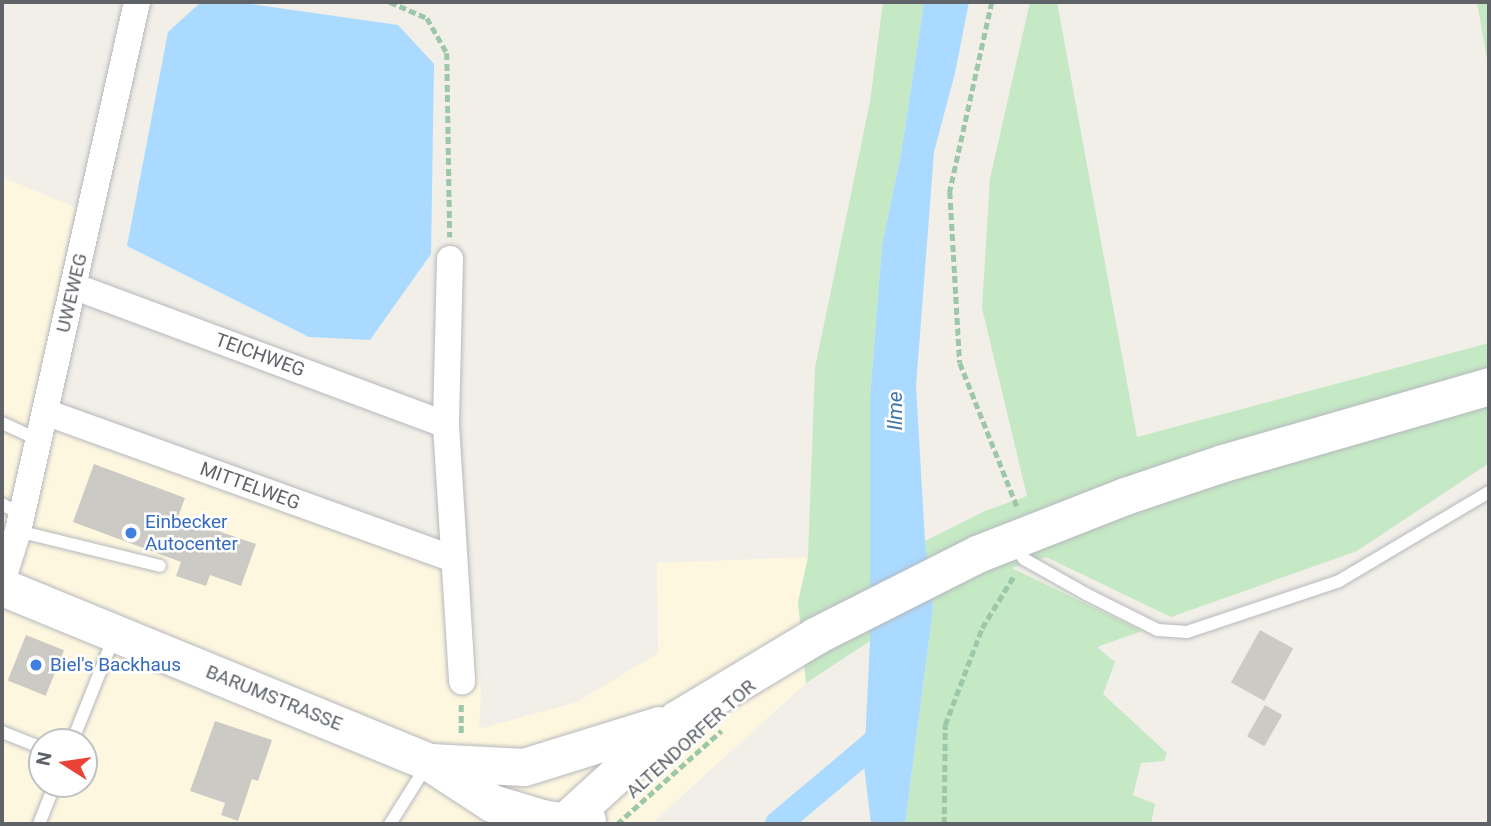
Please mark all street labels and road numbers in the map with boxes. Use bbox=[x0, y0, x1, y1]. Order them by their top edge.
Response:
street label: UWEWEG bbox=[52, 251, 92, 335]
street label: TEICHWEG bbox=[212, 328, 308, 382]
street label: MITTELWEG bbox=[197, 457, 303, 515]
street label: BARUMSTRASSE bbox=[203, 660, 345, 736]
street label: ALTENDORFER TOR bbox=[621, 675, 761, 803]

